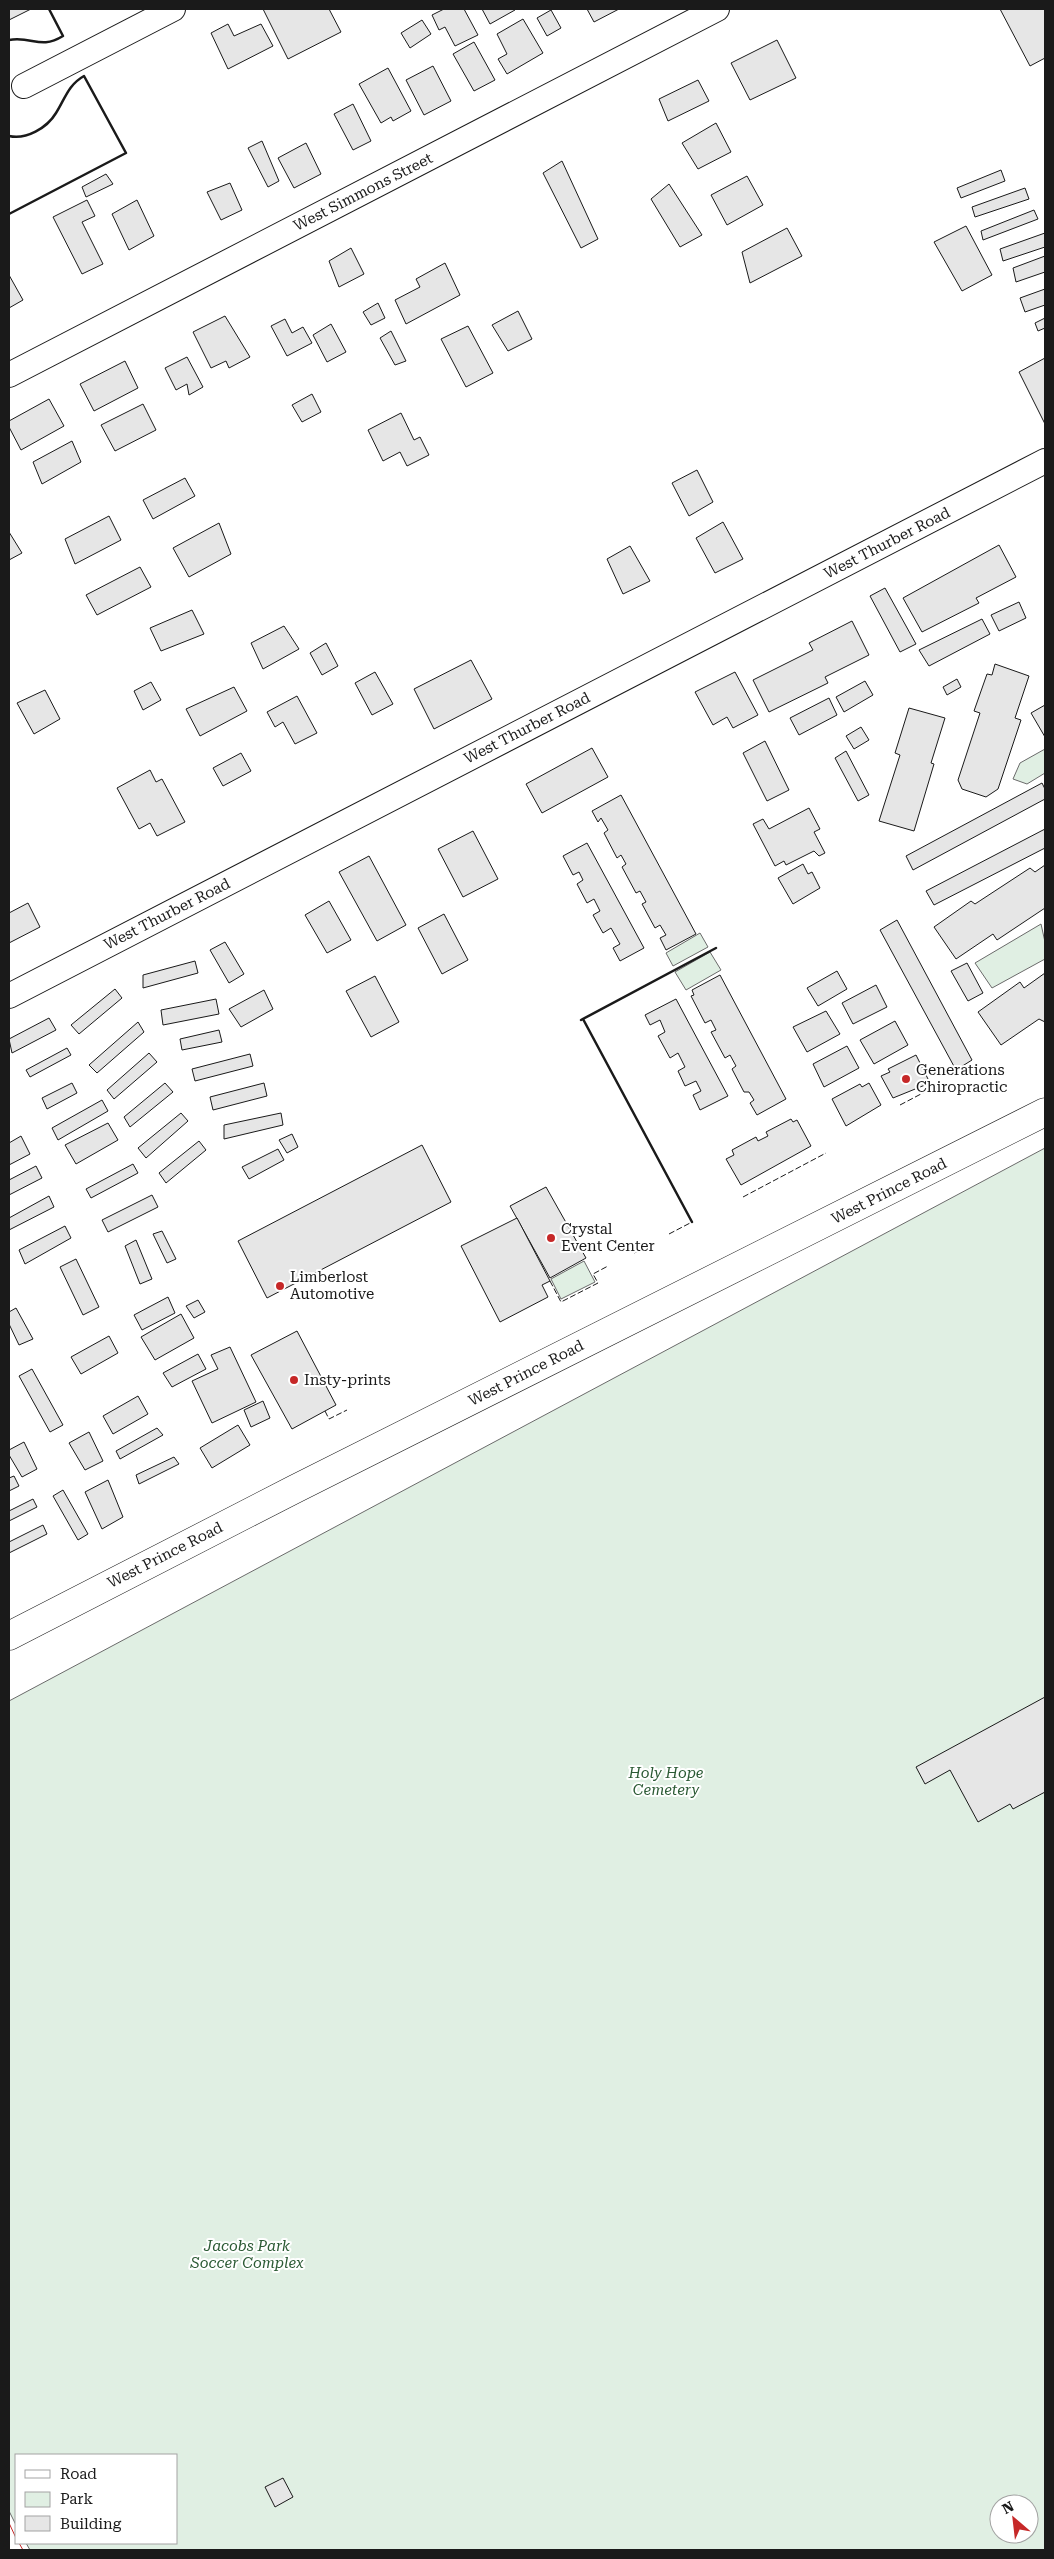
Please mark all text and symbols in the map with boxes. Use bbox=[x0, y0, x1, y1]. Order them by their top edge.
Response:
street label: West Simmons Street bbox=[290, 149, 436, 235]
street label: West Thurber Road bbox=[821, 503, 953, 583]
street label: West Thurber Road bbox=[461, 688, 593, 768]
street label: West Thurber Road bbox=[101, 874, 233, 954]
place label: Generations Chiropractic bbox=[916, 1061, 1007, 1096]
marker: Generations Chiropractic bbox=[900, 1073, 912, 1085]
street label: West Prince Road bbox=[828, 1154, 950, 1228]
place label: Crystal Event Center bbox=[561, 1220, 655, 1255]
marker: Crystal Event Center bbox=[545, 1232, 557, 1244]
place label: Limberlost Automotive bbox=[290, 1268, 374, 1303]
marker: Limberlost Automotive bbox=[274, 1280, 286, 1292]
street label: West Prince Road bbox=[465, 1336, 587, 1410]
place label: Insty-prints bbox=[304, 1371, 391, 1389]
marker: Insty-prints bbox=[288, 1374, 300, 1386]
street label: West Prince Road bbox=[104, 1518, 226, 1592]
park label: Holy Hope Cemetery bbox=[628, 1764, 704, 1799]
park label: Jacobs Park Soccer Complex bbox=[190, 2237, 304, 2272]
legend bbox=[15, 2454, 178, 2544]
text: Road bbox=[60, 2465, 97, 2483]
text: Park bbox=[60, 2490, 94, 2508]
north arrow bbox=[989, 2494, 1039, 2544]
text: N bbox=[999, 2498, 1017, 2517]
text: Building bbox=[60, 2515, 122, 2533]

